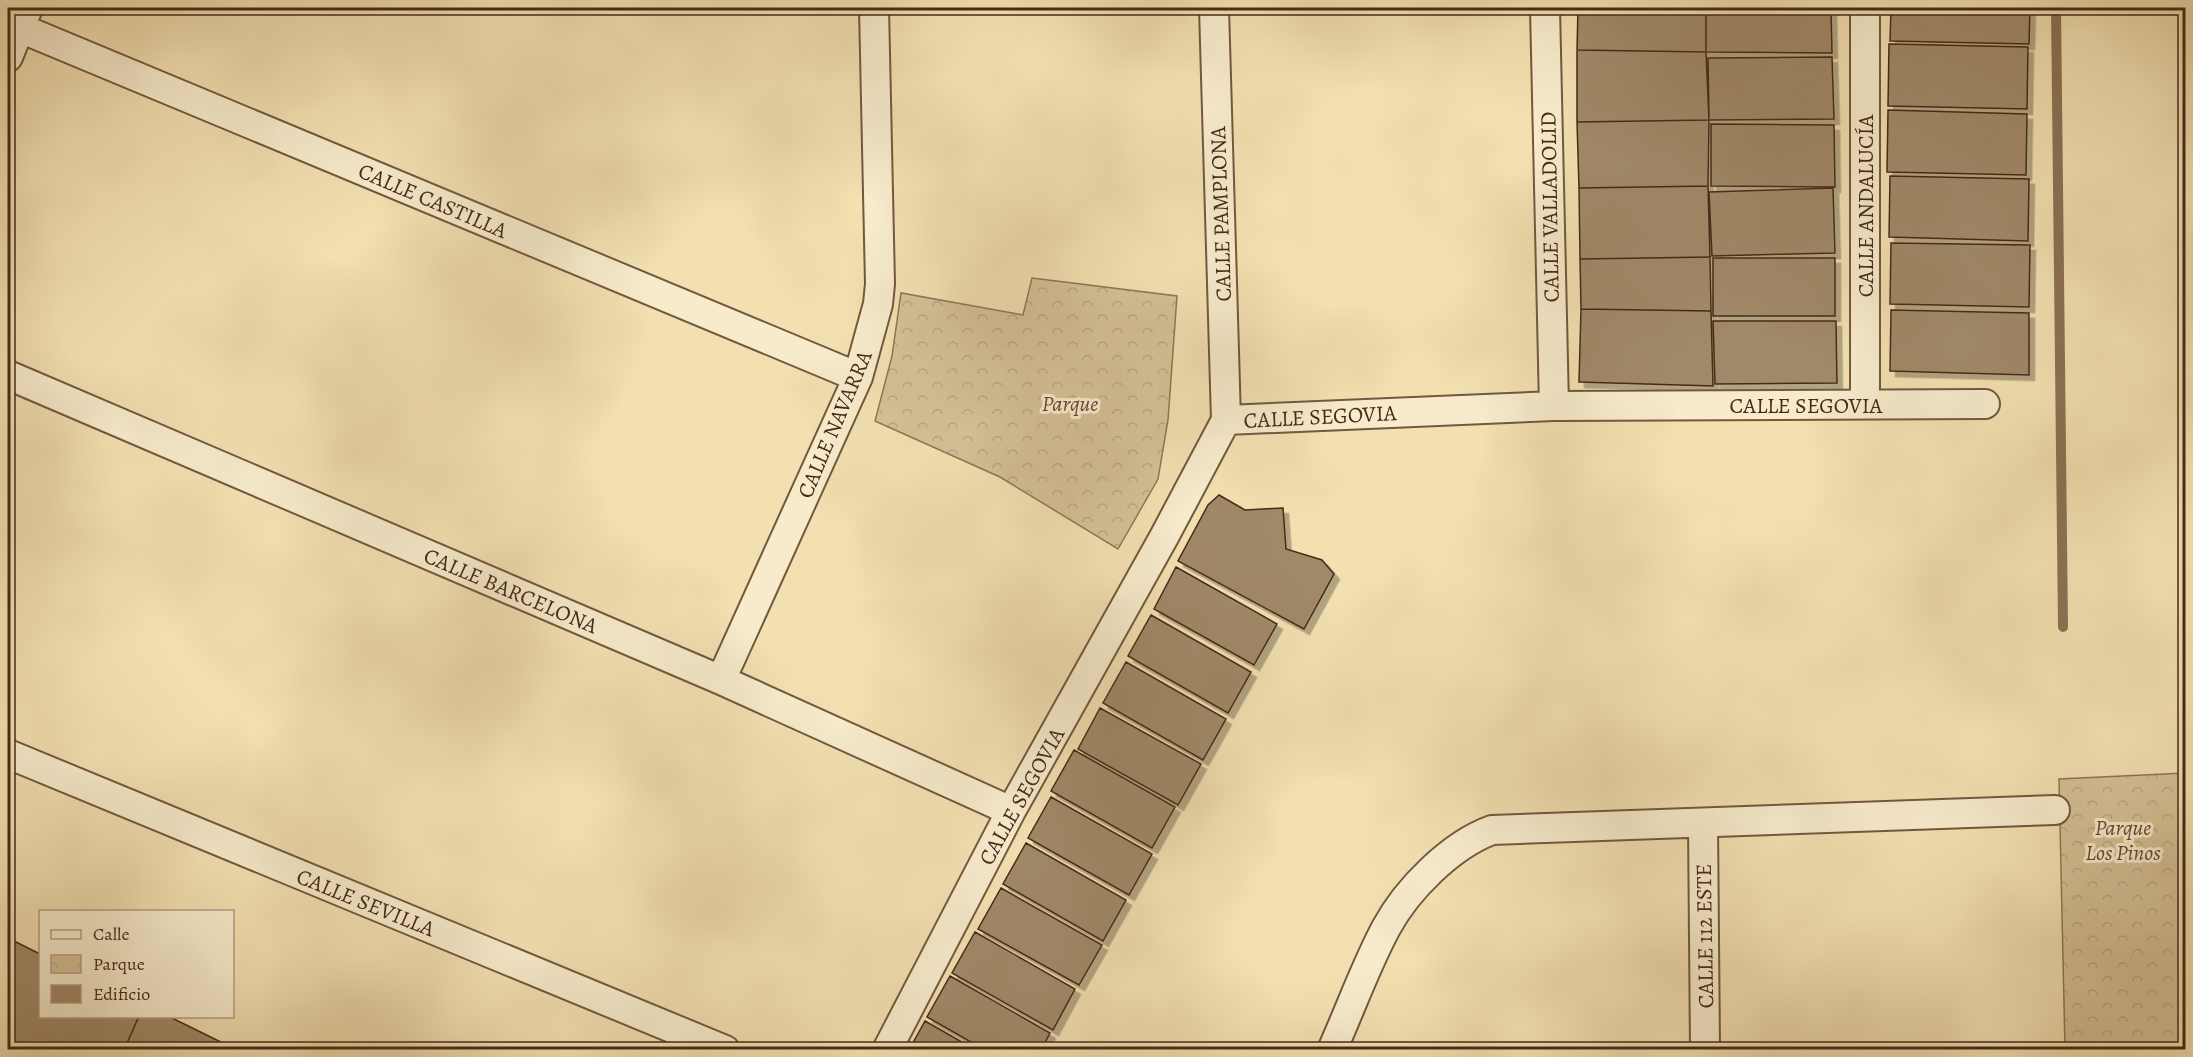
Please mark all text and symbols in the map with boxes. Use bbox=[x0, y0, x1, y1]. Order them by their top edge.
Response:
street label: CALLE VALLADOLID bbox=[1533, 111, 1567, 303]
street label: CALLE ANDALUCÍA bbox=[1851, 114, 1881, 297]
street label: CALLE PAMPLONA bbox=[1203, 125, 1239, 302]
street label: CALLE CASTILLA bbox=[354, 156, 513, 246]
street label: CALLE NAVARRA bbox=[790, 345, 880, 503]
park label: Parque bbox=[1042, 389, 1098, 419]
street label: CALLE SEGOVIA bbox=[1730, 391, 1884, 421]
street label: CALLE SEGOVIA bbox=[1243, 398, 1398, 436]
street label: CALLE BARCELONA bbox=[419, 541, 603, 642]
street label: CALLE SEGOVIA bbox=[972, 721, 1073, 871]
park label: Parque Los Pinos bbox=[2085, 813, 2161, 868]
street label: CALLE SEVILLA bbox=[292, 862, 440, 945]
street label: CALLE 112 ESTE bbox=[1689, 863, 1721, 1009]
legend bbox=[39, 910, 234, 1018]
text: Calle bbox=[93, 922, 130, 946]
text: Parque bbox=[93, 952, 145, 976]
text: Edificio bbox=[93, 982, 150, 1006]

